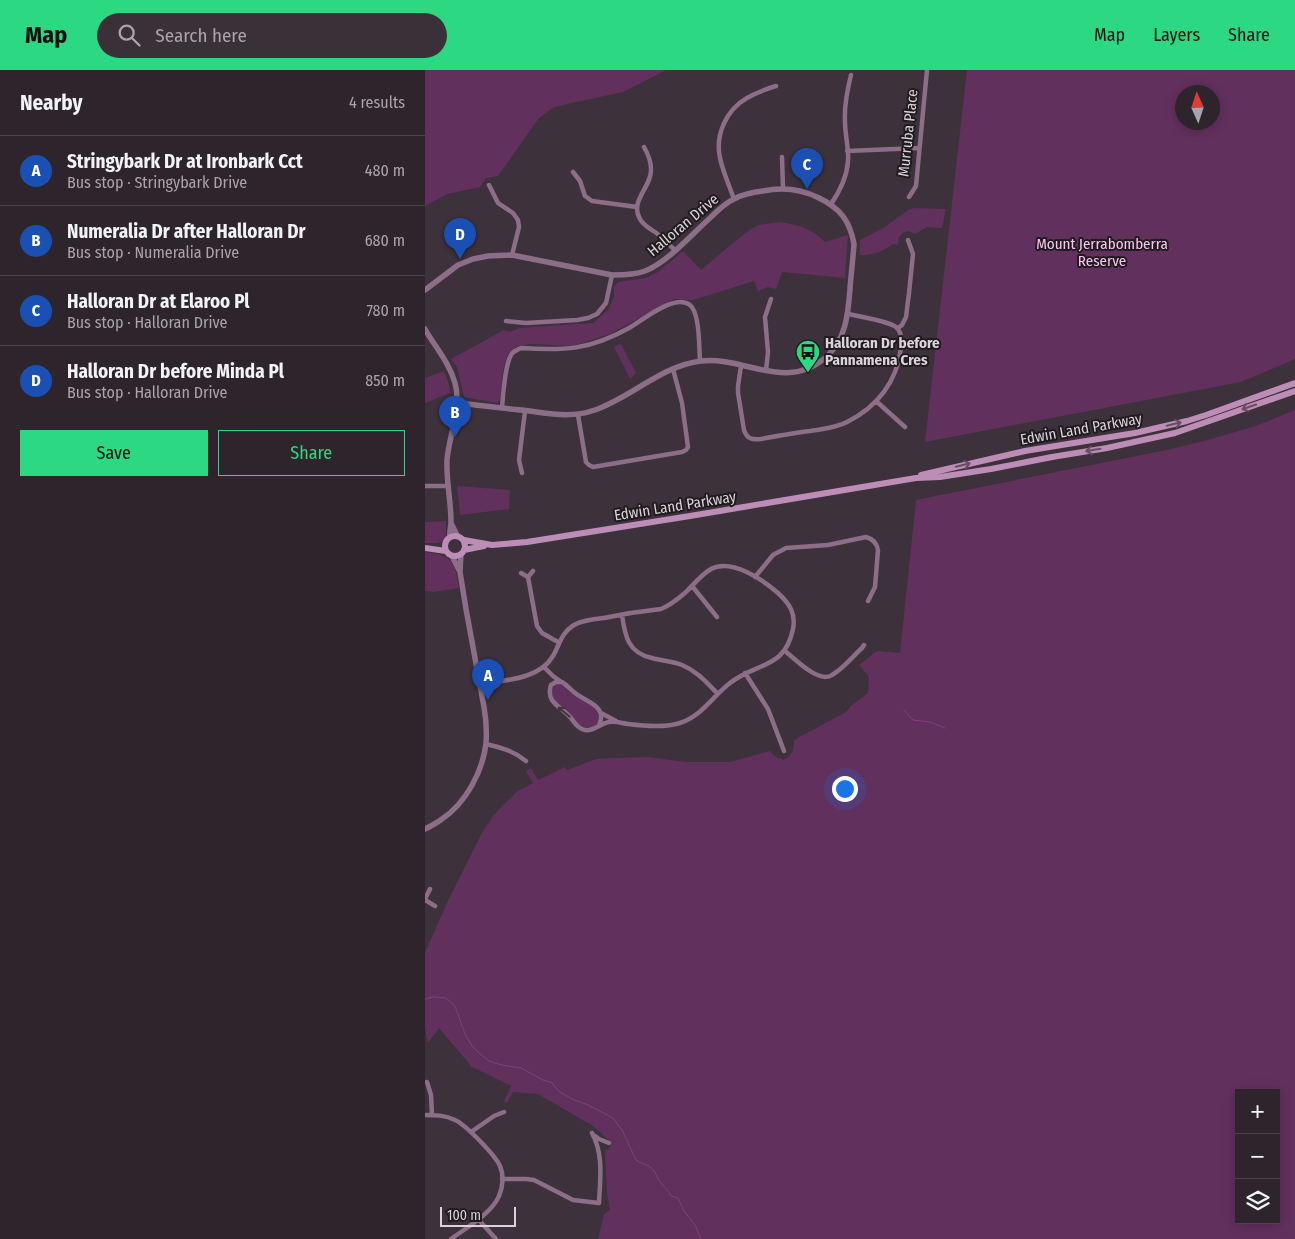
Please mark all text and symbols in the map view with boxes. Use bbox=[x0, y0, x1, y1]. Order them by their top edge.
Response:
search box bbox=[97, 13, 447, 58]
text: Map bbox=[25, 21, 67, 49]
icon: search bbox=[115, 21, 143, 49]
text: Search here bbox=[155, 24, 247, 47]
text: Map bbox=[1094, 24, 1125, 46]
text: Layers bbox=[1153, 24, 1200, 46]
text: Share bbox=[1228, 24, 1270, 46]
north arrow bbox=[1175, 85, 1220, 130]
street label: Murruba Place bbox=[894, 88, 922, 178]
text: Nearby bbox=[20, 90, 82, 116]
text: 4 results bbox=[349, 93, 405, 112]
pin: C bbox=[791, 148, 823, 189]
text: Stringybark Dr at Ironbark Cct bbox=[67, 150, 303, 173]
text: A bbox=[32, 161, 40, 180]
text: 480 m bbox=[365, 161, 405, 180]
text: Bus stop · Stringybark Drive bbox=[67, 173, 247, 192]
street label: Halloran Drive bbox=[644, 190, 722, 260]
pin: D bbox=[444, 218, 476, 259]
text: Numeralia Dr after Halloran Dr bbox=[67, 220, 305, 243]
text: B bbox=[32, 231, 40, 250]
text: 680 m bbox=[365, 231, 405, 250]
park label: Mount Jerrabomberra Reserve bbox=[1036, 235, 1168, 270]
text: Bus stop · Numeralia Drive bbox=[67, 243, 239, 262]
text: Halloran Dr at Elaroo Pl bbox=[67, 290, 250, 313]
text: C bbox=[32, 301, 40, 320]
text: 780 m bbox=[366, 301, 405, 320]
text: Bus stop · Halloran Drive bbox=[67, 313, 228, 332]
place label: Halloran Dr before Pannamena Cres bbox=[825, 334, 940, 369]
bus stop icon: Halloran Dr before Pannamena Cres bbox=[795, 339, 821, 373]
text: Halloran Dr before Minda Pl bbox=[67, 360, 284, 383]
text: D bbox=[31, 371, 41, 390]
text: 850 m bbox=[365, 371, 405, 390]
text: Bus stop · Halloran Drive bbox=[67, 383, 228, 402]
pin: B bbox=[439, 396, 471, 437]
one-way arrow bbox=[1242, 403, 1257, 412]
street label: Edwin Land Parkway bbox=[1019, 409, 1144, 449]
one-way arrow bbox=[1165, 419, 1181, 428]
button: Save bbox=[20, 430, 208, 476]
button: Share bbox=[218, 430, 405, 476]
one-way arrow bbox=[1085, 446, 1101, 456]
one-way arrow bbox=[954, 460, 970, 469]
street label: Edwin Land Parkway bbox=[613, 487, 738, 525]
pin: A bbox=[472, 659, 504, 700]
one-way arrow bbox=[558, 706, 571, 717]
your location bbox=[832, 776, 858, 802]
map controls bbox=[1235, 1089, 1280, 1224]
button: + bbox=[1235, 1089, 1280, 1134]
button: − bbox=[1235, 1134, 1280, 1179]
button: layers bbox=[1235, 1179, 1280, 1224]
scale bar bbox=[440, 1204, 516, 1227]
text: 100 m bbox=[447, 1207, 481, 1224]

